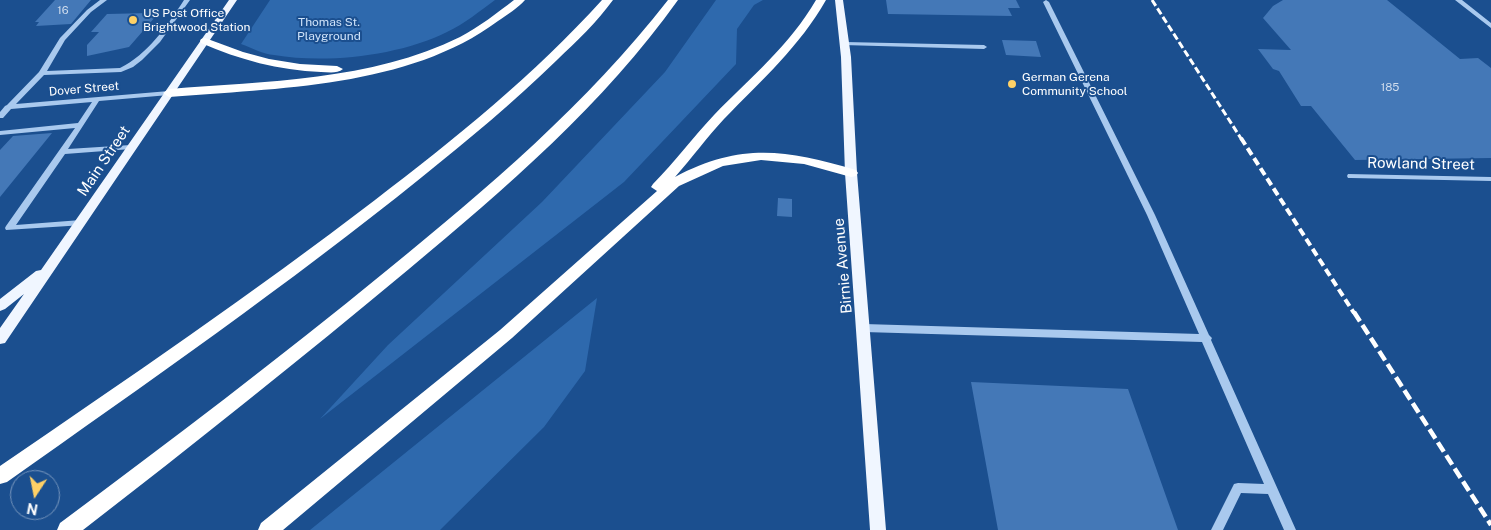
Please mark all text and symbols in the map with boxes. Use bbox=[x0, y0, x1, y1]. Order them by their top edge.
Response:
house number: 16 bbox=[57, 4, 69, 18]
place label: US Post Office Brightwood Station bbox=[143, 6, 251, 34]
marker: US Post Office Brightwood Station bbox=[127, 14, 139, 26]
park label: Thomas St. Playground bbox=[297, 15, 361, 43]
place label: German Gerena Community School bbox=[1022, 70, 1127, 98]
marker: German Gerena Community School bbox=[1006, 78, 1018, 90]
street label: Dover Street bbox=[48, 79, 120, 99]
house number: 185 bbox=[1381, 81, 1399, 95]
street label: Main Street bbox=[74, 122, 134, 200]
street label: Rowland Street bbox=[1367, 154, 1475, 174]
street label: Birnie Avenue bbox=[830, 218, 856, 314]
north arrow bbox=[10, 470, 60, 520]
text: N bbox=[25, 500, 39, 518]

